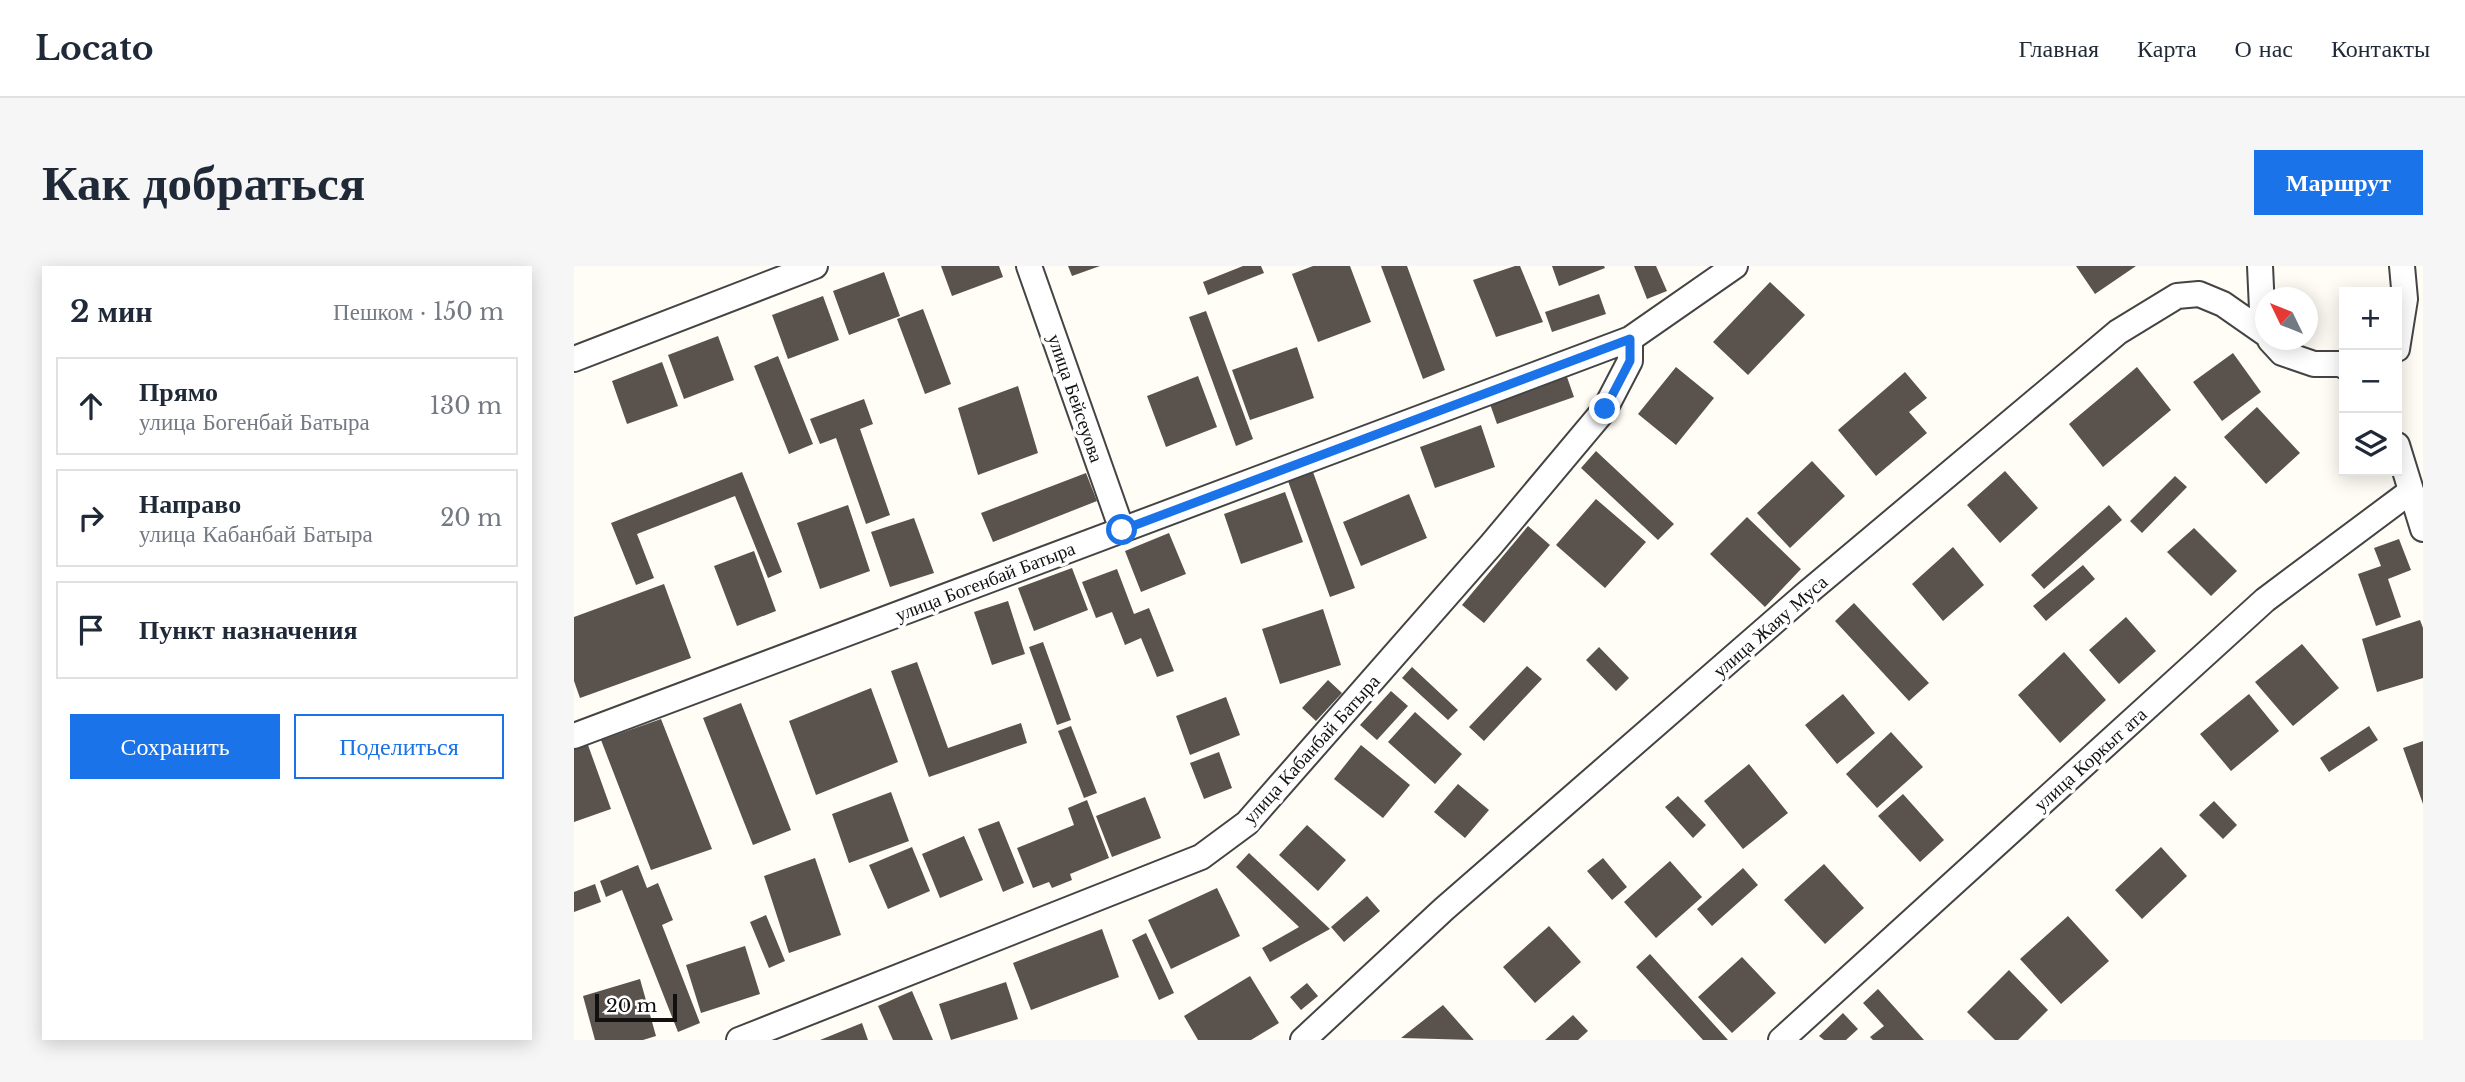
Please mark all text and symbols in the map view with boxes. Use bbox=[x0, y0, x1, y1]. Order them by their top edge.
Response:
text: Locato bbox=[35, 28, 154, 69]
text: Главная bbox=[2019, 34, 2099, 63]
text: Карта bbox=[2137, 34, 2197, 63]
text: О нас bbox=[2235, 34, 2293, 63]
text: Контакты bbox=[2331, 34, 2430, 63]
button: Маршрут bbox=[2254, 150, 2423, 215]
text: Как добраться bbox=[42, 152, 365, 213]
north arrow bbox=[2255, 287, 2318, 350]
map controls bbox=[2339, 287, 2402, 476]
button: + bbox=[2339, 287, 2402, 350]
text: 2 мин bbox=[70, 293, 153, 330]
text: Пешком · 150 m bbox=[333, 298, 504, 326]
street label: улица Бейсеуова bbox=[1043, 331, 1108, 466]
button: − bbox=[2339, 350, 2402, 413]
text: Прямо bbox=[139, 376, 218, 408]
icon: ahead bbox=[72, 387, 110, 425]
text: 130 m bbox=[430, 392, 502, 420]
route end bbox=[1589, 393, 1620, 424]
text: улица Богенбай Батыра bbox=[139, 408, 370, 436]
button: layers bbox=[2339, 413, 2402, 476]
text: Направо bbox=[139, 488, 241, 520]
icon: right bbox=[72, 499, 110, 537]
text: 20 m bbox=[440, 504, 502, 532]
route start bbox=[1106, 514, 1137, 545]
text: улица Кабанбай Батыра bbox=[139, 520, 373, 548]
street label: улица Богенбай Батыра bbox=[892, 536, 1079, 626]
street label: улица Жаяу Муса bbox=[1708, 570, 1833, 682]
icon: arrive bbox=[72, 611, 110, 649]
text: Пункт назначения bbox=[139, 614, 357, 646]
street label: улица Кабанбай Батыра bbox=[1238, 669, 1385, 829]
street label: улица Коркыт ата bbox=[2029, 702, 2152, 816]
button: Сохранить bbox=[70, 714, 280, 779]
button: Поделиться bbox=[294, 714, 504, 779]
scale bar bbox=[595, 991, 677, 1023]
text: 20 m bbox=[606, 994, 657, 1017]

